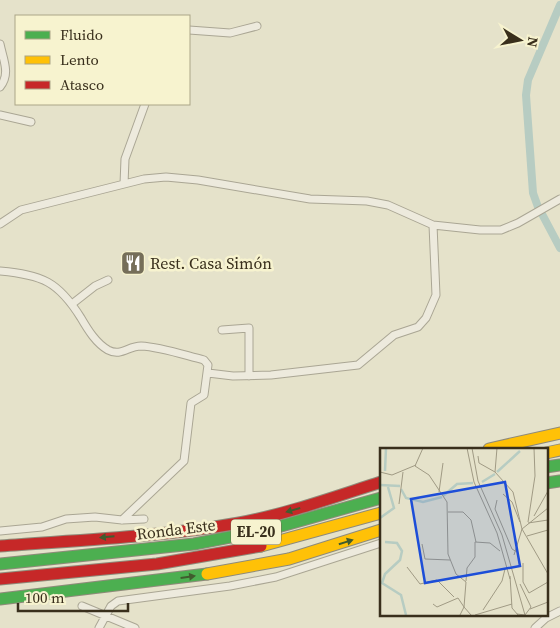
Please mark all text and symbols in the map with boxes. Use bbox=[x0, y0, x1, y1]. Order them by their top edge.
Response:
legend bbox=[15, 15, 190, 105]
north arrow bbox=[495, 15, 545, 65]
text: Fluido bbox=[60, 24, 103, 45]
text: N bbox=[522, 35, 544, 49]
text: Lento bbox=[60, 49, 99, 70]
text: Atasco bbox=[60, 74, 104, 95]
restaurant icon: Rest. Casa Simón bbox=[120, 250, 146, 276]
place label: Rest. Casa Simón bbox=[150, 252, 272, 274]
inset map bbox=[380, 448, 548, 616]
one-way arrow bbox=[285, 506, 300, 514]
street label: Ronda Este bbox=[135, 513, 217, 545]
road number: EL-20 bbox=[231, 520, 281, 544]
one-way arrow bbox=[98, 533, 114, 541]
one-way arrow bbox=[339, 537, 354, 545]
one-way arrow bbox=[180, 572, 196, 580]
scale bar bbox=[18, 580, 128, 612]
text: 100 m bbox=[25, 587, 65, 608]

